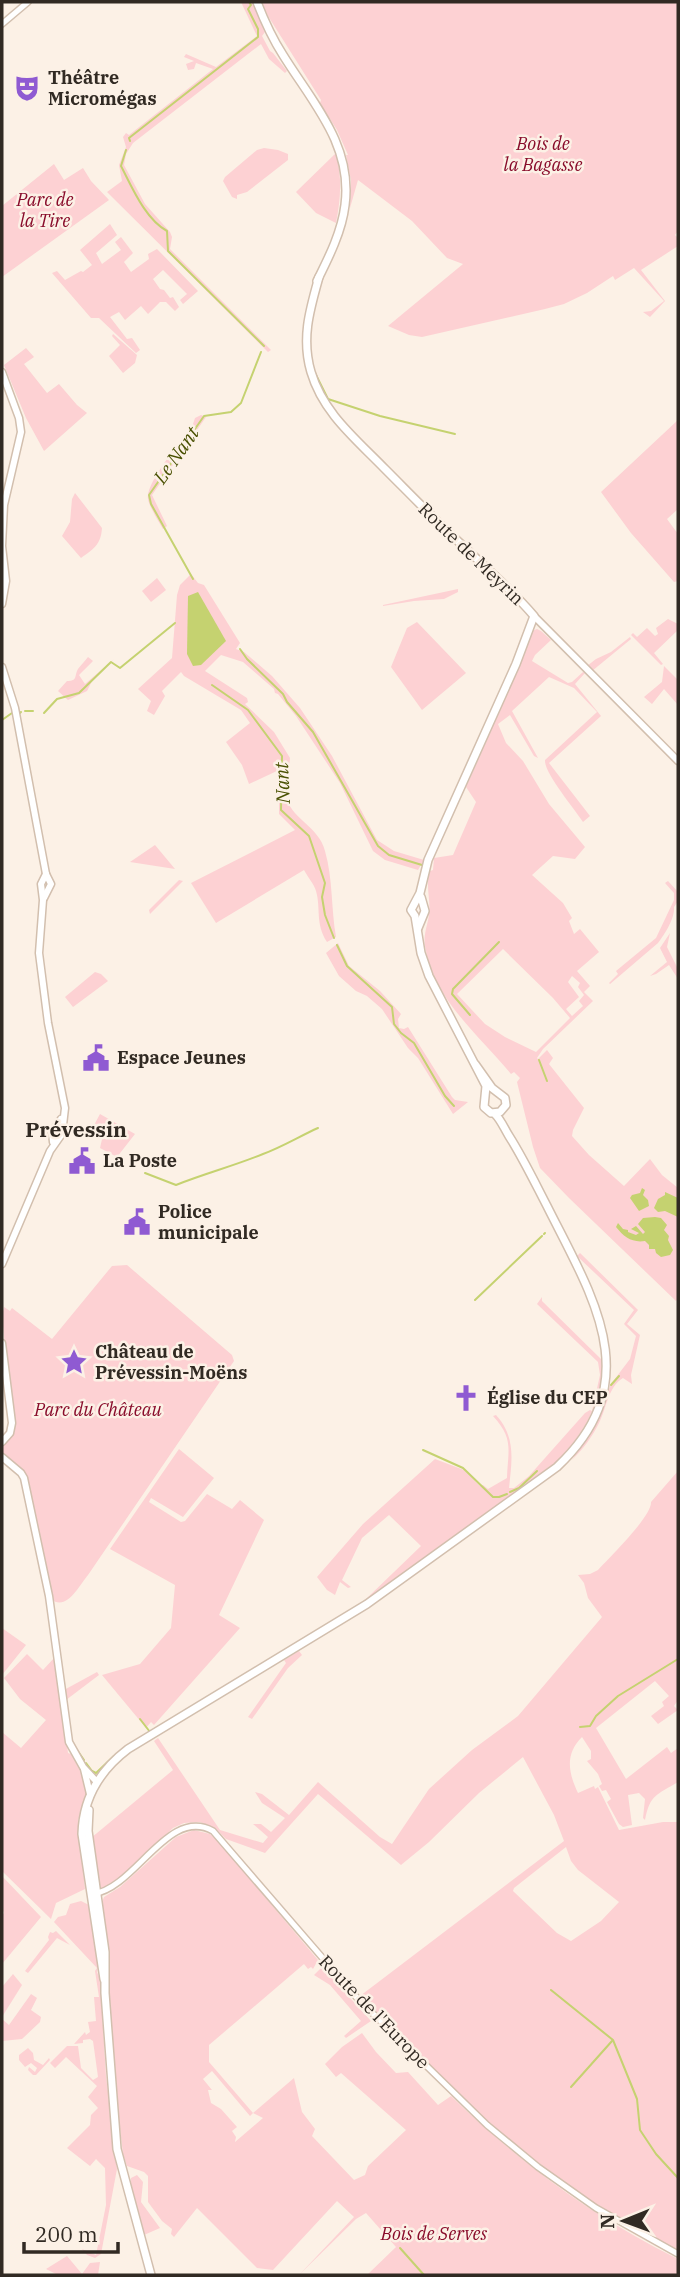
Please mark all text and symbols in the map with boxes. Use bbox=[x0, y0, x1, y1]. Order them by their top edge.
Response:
place label: Théâtre Micromégas bbox=[48, 66, 157, 110]
theatre icon: Théâtre Micromégas bbox=[12, 73, 42, 103]
park label: Bois de la Bagasse bbox=[504, 132, 582, 176]
park label: Parc de la Tire bbox=[15, 188, 74, 232]
water label: Le Nant bbox=[147, 421, 205, 489]
street label: Route de Meyrin bbox=[414, 497, 529, 610]
water label: Nant bbox=[269, 761, 295, 805]
public building icon: Espace Jeunes bbox=[81, 1043, 111, 1073]
place label: Espace Jeunes bbox=[117, 1046, 246, 1069]
district label: Prévessin bbox=[25, 1115, 127, 1143]
public building icon: La Poste bbox=[67, 1146, 97, 1176]
place label: La Poste bbox=[103, 1149, 177, 1172]
place label: Police municipale bbox=[158, 1200, 259, 1244]
public building icon: Police municipale bbox=[122, 1207, 152, 1237]
place label: Château de Prévessin-Moëns bbox=[95, 1340, 247, 1384]
place icon: Château de Prévessin-Moëns bbox=[59, 1347, 89, 1377]
church icon: Église du CEP bbox=[451, 1383, 481, 1413]
place label: Église du CEP bbox=[487, 1385, 608, 1409]
park label: Parc du Château bbox=[33, 1398, 163, 1421]
street label: Route de l'Europe bbox=[314, 1950, 435, 2073]
north arrow bbox=[589, 2186, 659, 2256]
scale bar bbox=[24, 2210, 119, 2254]
text: N bbox=[595, 2214, 619, 2229]
text: 200 m bbox=[35, 2220, 98, 2248]
park label: Bois de Serves bbox=[380, 2222, 488, 2245]

